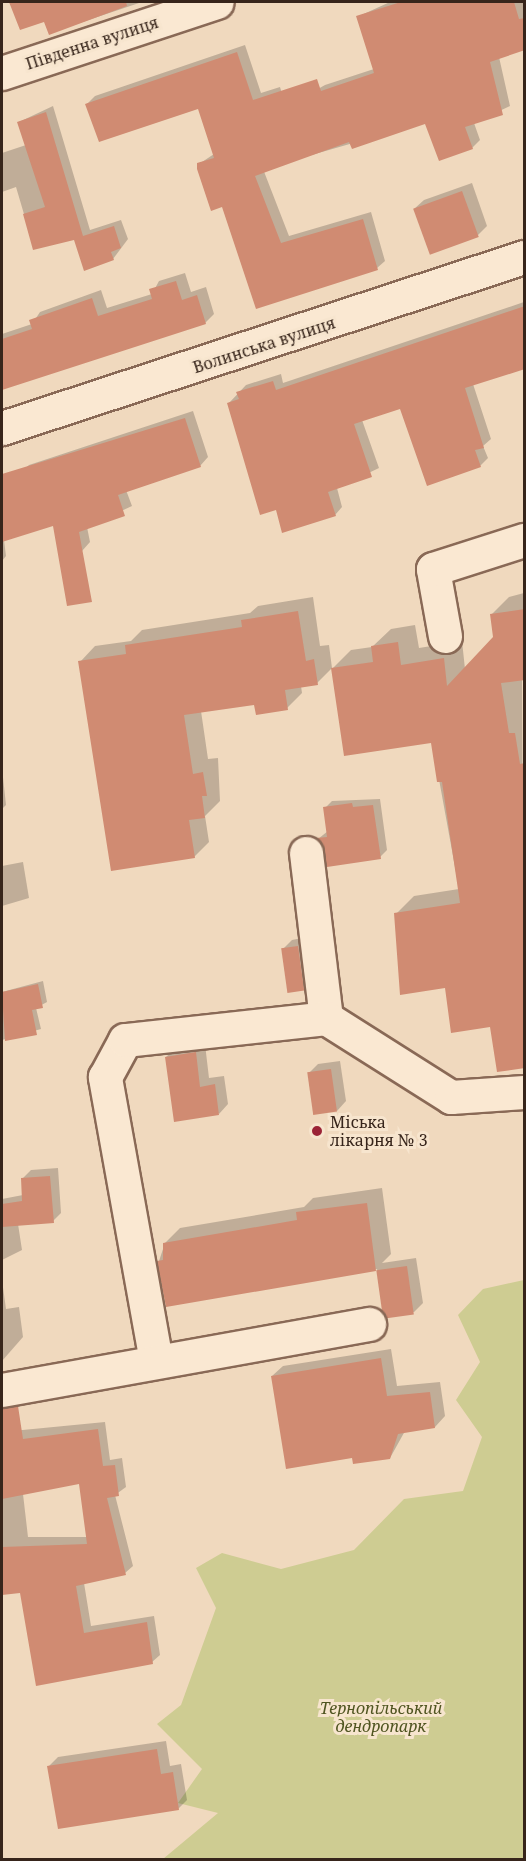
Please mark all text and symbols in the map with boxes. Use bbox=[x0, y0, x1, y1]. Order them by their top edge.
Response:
street label: Південна вулиця bbox=[23, 12, 161, 74]
street label: Волинська вулиця bbox=[190, 313, 338, 377]
place label: Міська лікарня № 3 bbox=[330, 1112, 428, 1150]
marker: Міська лікарня № 3 bbox=[308, 1122, 326, 1140]
park label: Тернопільський дендропарк bbox=[320, 1698, 442, 1736]

